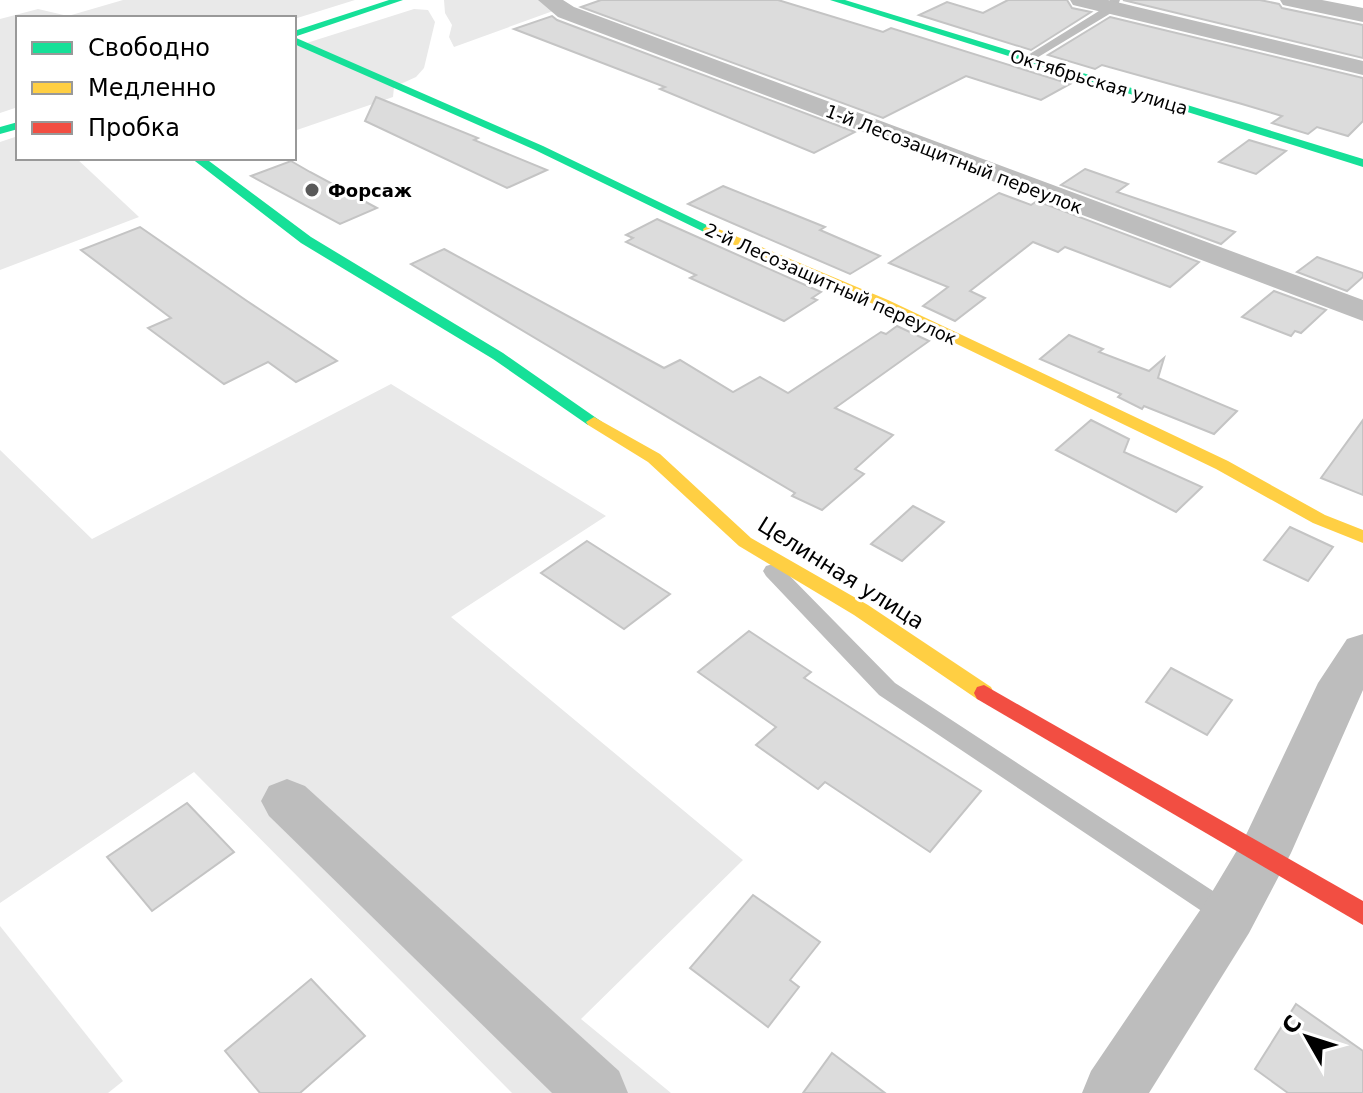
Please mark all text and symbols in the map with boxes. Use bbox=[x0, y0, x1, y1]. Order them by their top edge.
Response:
legend bbox=[16, 16, 296, 160]
text: Свободно bbox=[88, 34, 210, 62]
street label: Октябрьская улица bbox=[1007, 45, 1191, 119]
text: Медленно bbox=[88, 74, 216, 102]
street label: 1-й Лесозащитный переулок bbox=[823, 100, 1086, 218]
text: Пробка bbox=[88, 114, 180, 142]
place label: Форсаж bbox=[328, 180, 412, 201]
marker: Форсаж bbox=[303, 181, 321, 199]
street label: 2-й Лесозащитный переулок bbox=[702, 219, 960, 349]
street label: Целинная улица bbox=[753, 512, 929, 634]
north arrow bbox=[1267, 997, 1347, 1077]
text: С bbox=[1277, 1011, 1307, 1039]

